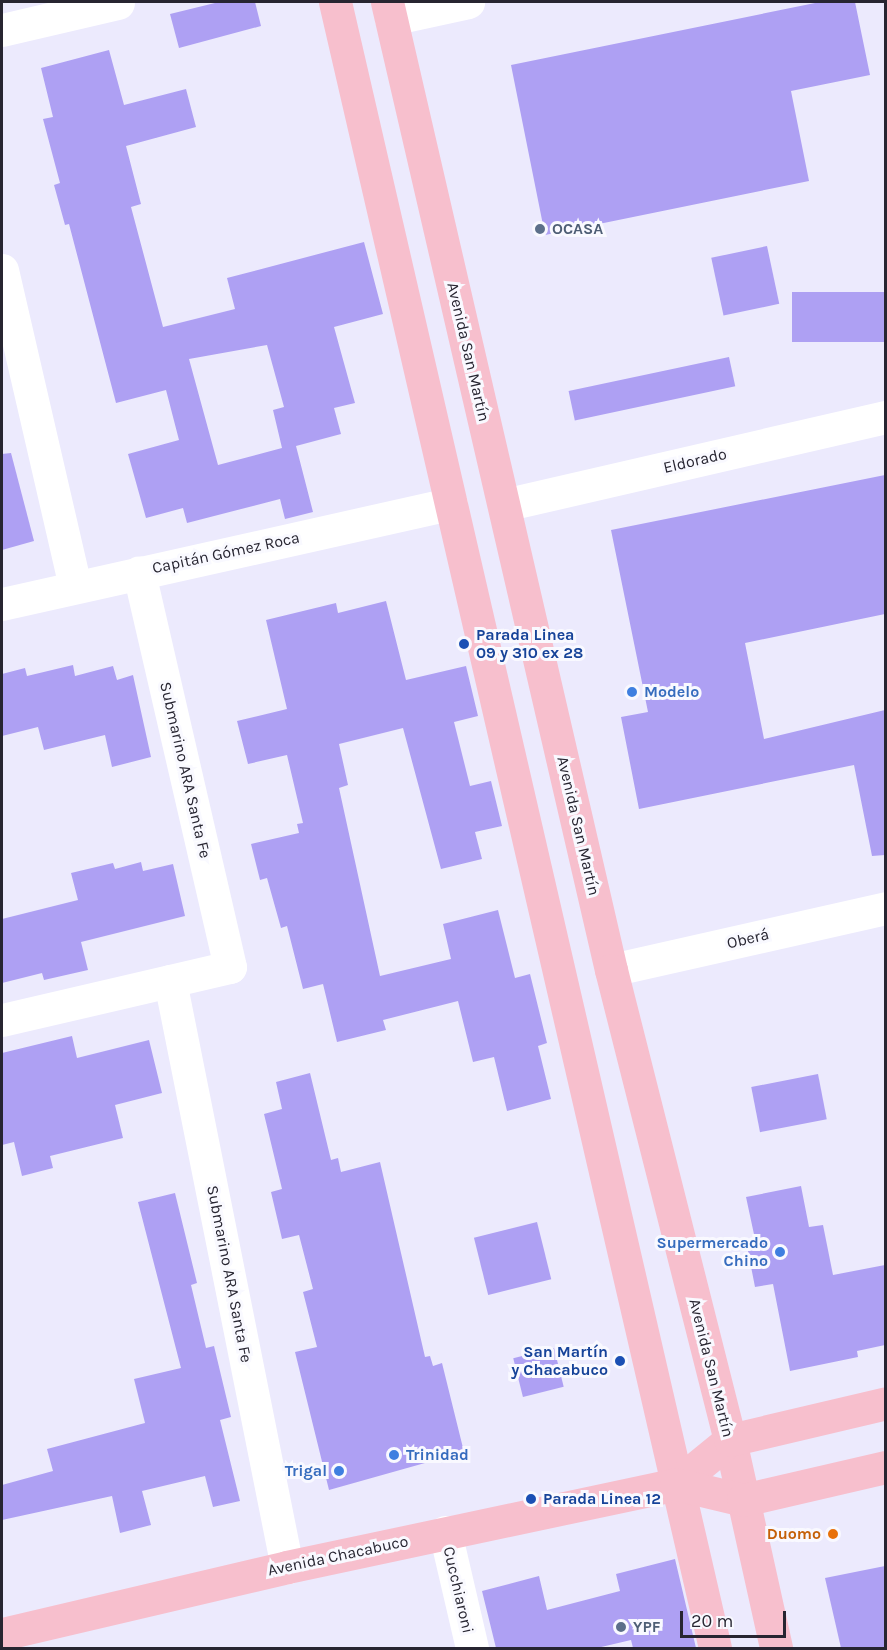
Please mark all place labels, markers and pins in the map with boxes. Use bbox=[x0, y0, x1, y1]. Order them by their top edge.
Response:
place label: OCASA bbox=[552, 219, 603, 239]
marker: OCASA bbox=[533, 222, 547, 236]
place label: Parada Linea 09 y 310 ex 28 bbox=[476, 625, 583, 663]
marker: Parada Linea 09 y 310 ex 28 bbox=[457, 637, 471, 651]
place label: Modelo bbox=[644, 682, 699, 702]
marker: Modelo bbox=[625, 685, 639, 699]
place label: Supermercado Chino bbox=[657, 1233, 768, 1271]
marker: Supermercado Chino bbox=[773, 1245, 787, 1259]
place label: San Martín y Chacabuco bbox=[511, 1342, 608, 1380]
marker: San Martín y Chacabuco bbox=[613, 1354, 627, 1368]
place label: Trinidad bbox=[406, 1445, 469, 1465]
marker: Trinidad bbox=[387, 1448, 401, 1462]
place label: Trigal bbox=[285, 1461, 327, 1481]
marker: Trigal bbox=[332, 1464, 346, 1478]
place label: Parada Linea 12 bbox=[543, 1489, 661, 1509]
marker: Parada Linea 12 bbox=[524, 1492, 538, 1506]
place label: Duomo bbox=[767, 1524, 821, 1544]
marker: Duomo bbox=[826, 1527, 840, 1541]
place label: YPF bbox=[633, 1617, 660, 1637]
marker: YPF bbox=[614, 1620, 628, 1634]

